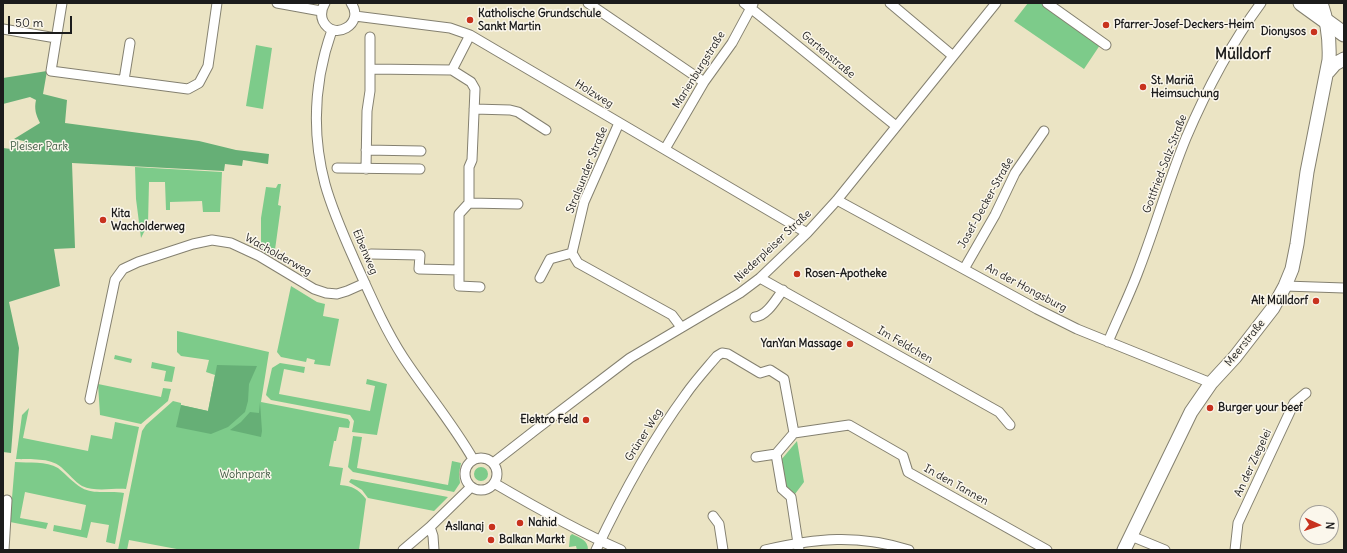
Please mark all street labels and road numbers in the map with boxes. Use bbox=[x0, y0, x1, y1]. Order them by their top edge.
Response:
street label: Marienburgstraße bbox=[670, 29, 728, 111]
street label: Gartenstraße bbox=[799, 29, 857, 81]
street label: Holzweg bbox=[572, 77, 616, 111]
street label: Gottfried-Salz-Straße bbox=[1140, 113, 1190, 215]
street label: Stralsunder Straße bbox=[564, 125, 610, 215]
street label: Josef-Decker-Straße bbox=[956, 155, 1016, 251]
street label: Niederpleiser Straße bbox=[732, 207, 814, 285]
street label: Eibenweg bbox=[350, 227, 380, 277]
street label: Wacholderweg bbox=[242, 231, 314, 279]
street label: An der Hongsburg bbox=[983, 261, 1069, 315]
street label: Meerstraße bbox=[1222, 317, 1268, 369]
street label: Im Feldchen bbox=[875, 324, 935, 366]
street label: Grüner Weg bbox=[623, 406, 665, 464]
street label: An der Ziegelei bbox=[1232, 427, 1274, 499]
street label: In den Tannen bbox=[922, 462, 990, 508]

